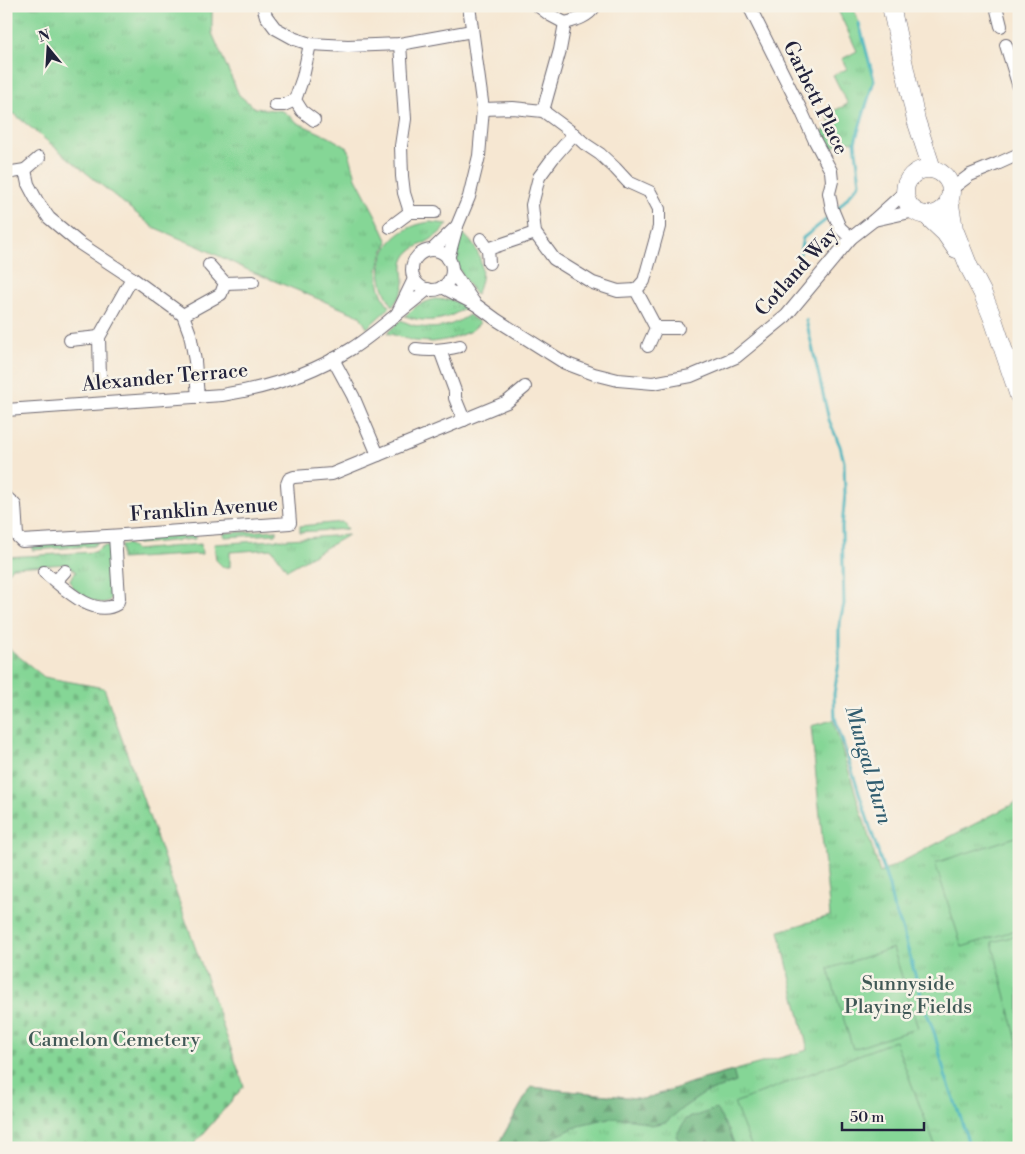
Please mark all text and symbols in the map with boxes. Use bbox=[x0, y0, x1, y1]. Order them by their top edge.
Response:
north arrow bbox=[22, 22, 72, 72]
text: N bbox=[36, 26, 52, 47]
street label: Garbett Place bbox=[777, 37, 853, 159]
street label: Cotland Way bbox=[750, 222, 844, 322]
street label: Alexander Terrace bbox=[80, 358, 249, 398]
street label: Franklin Avenue bbox=[129, 492, 279, 528]
water label: Mungal Burn bbox=[839, 703, 897, 828]
park label: Sunnyside Playing Fields bbox=[844, 972, 972, 1020]
park label: Camelon Cemetery bbox=[28, 1028, 200, 1053]
scale bar bbox=[842, 1099, 925, 1131]
text: 50 m bbox=[850, 1108, 884, 1127]

